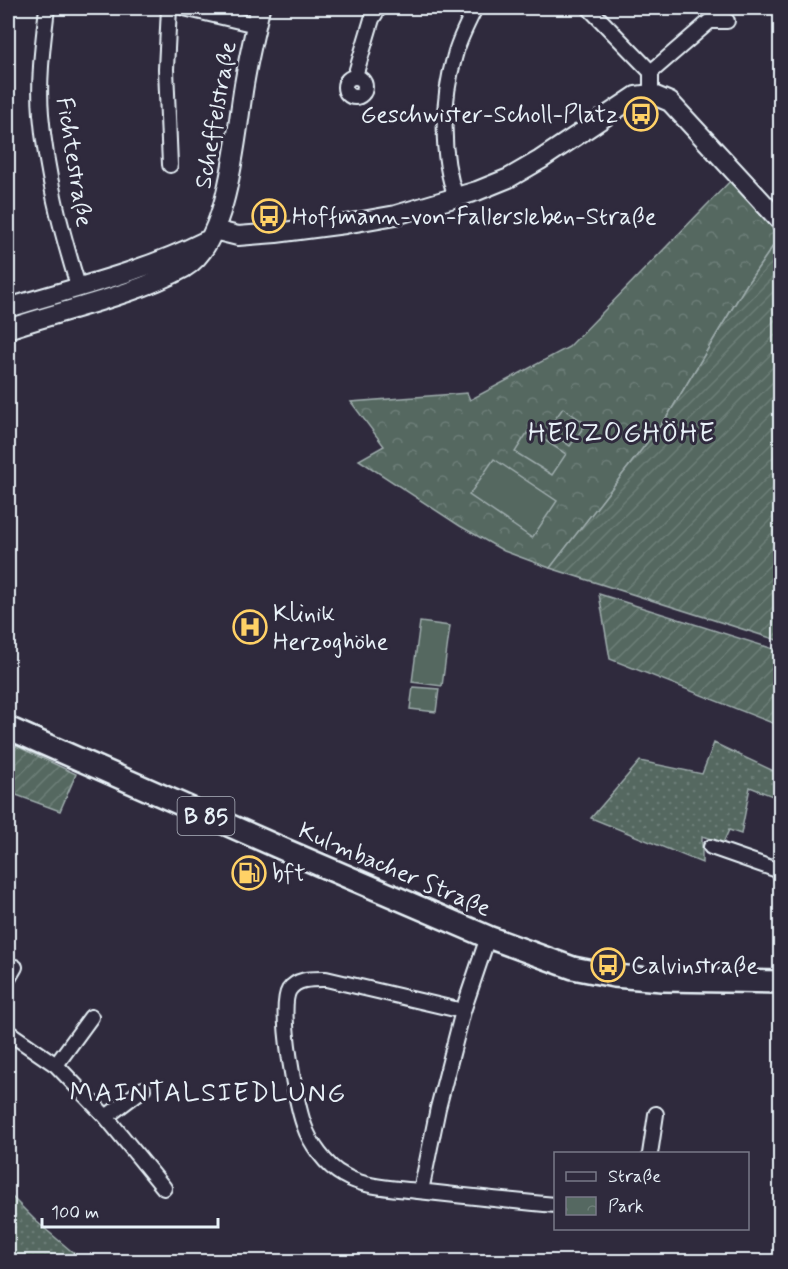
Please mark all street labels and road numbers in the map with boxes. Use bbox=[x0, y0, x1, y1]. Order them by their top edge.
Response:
street label: Scheffelstraße bbox=[188, 39, 245, 191]
street label: Fichtestraße bbox=[48, 95, 99, 230]
road number: B 85 bbox=[178, 797, 234, 835]
street label: Kulmbacher Straße bbox=[294, 816, 495, 925]

